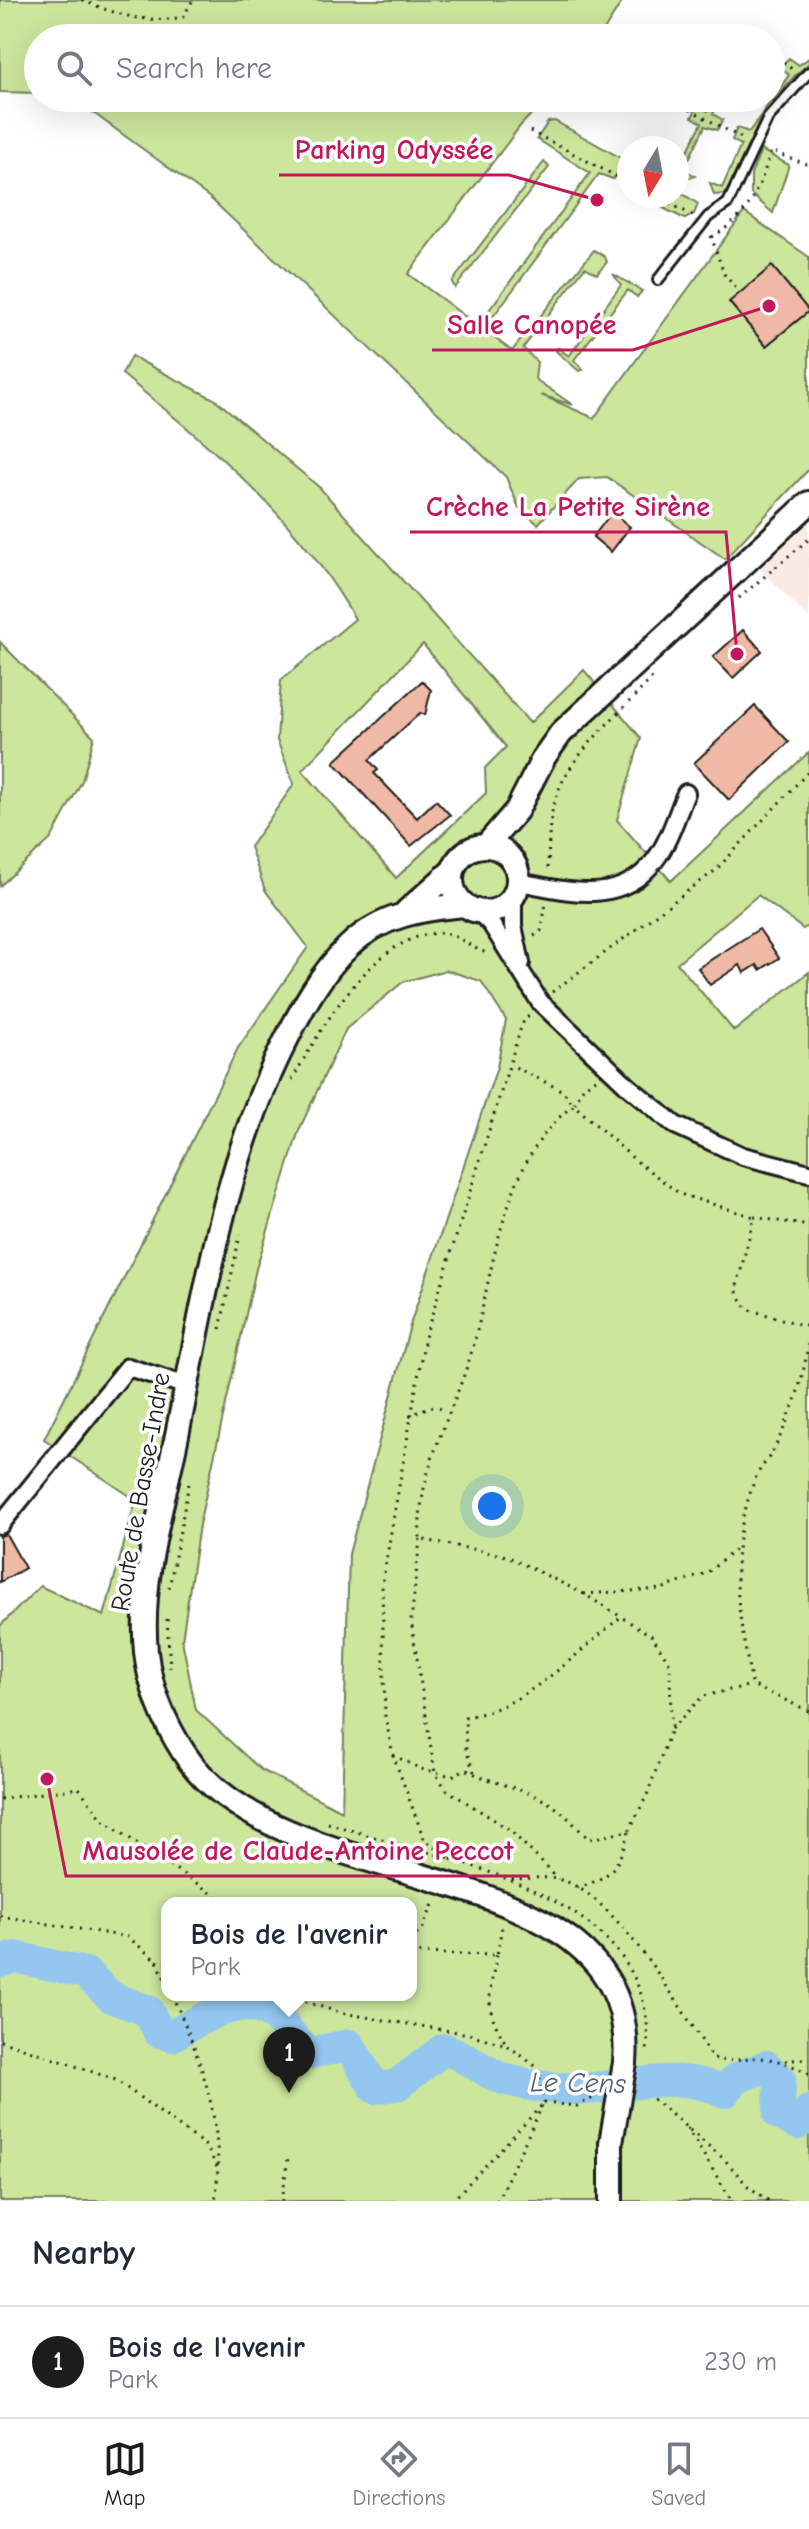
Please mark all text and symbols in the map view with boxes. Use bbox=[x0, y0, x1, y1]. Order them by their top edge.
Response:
search box bbox=[24, 24, 785, 112]
icon: search bbox=[52, 46, 96, 90]
text: Search here bbox=[116, 51, 272, 86]
callout: Parking Odyssée bbox=[279, 123, 509, 175]
text: Parking Odyssée bbox=[295, 134, 494, 166]
north arrow bbox=[617, 136, 689, 208]
callout: Salle Canopée bbox=[432, 298, 633, 350]
text: Salle Canopée bbox=[447, 309, 617, 341]
callout: Crèche La Petite Sirène bbox=[410, 480, 726, 532]
text: Crèche La Petite Sirène bbox=[426, 491, 710, 523]
street label: Route de Basse-Indre bbox=[105, 1370, 177, 1614]
your location bbox=[472, 1486, 512, 1526]
callout: Mausolée de Claude-Antoine Peccot bbox=[66, 1824, 529, 1876]
text: Mausolée de Claude-Antoine Peccot bbox=[83, 1835, 514, 1867]
popup bbox=[161, 1897, 417, 2001]
text: Bois de l'avenir bbox=[191, 1917, 387, 1952]
text: Park bbox=[191, 1952, 240, 1982]
pin: 1 bbox=[263, 2027, 315, 2093]
water label: Le Cens bbox=[530, 2066, 626, 2100]
text: Nearby bbox=[32, 2233, 135, 2273]
text: Bois de l'avenir bbox=[108, 2330, 305, 2365]
text: 1 bbox=[53, 2347, 63, 2377]
text: 230 m bbox=[704, 2347, 777, 2377]
text: Park bbox=[108, 2365, 158, 2395]
tab: Map bbox=[103, 2437, 147, 2511]
tab: Directions bbox=[353, 2437, 446, 2511]
tab: Saved bbox=[651, 2437, 706, 2511]

